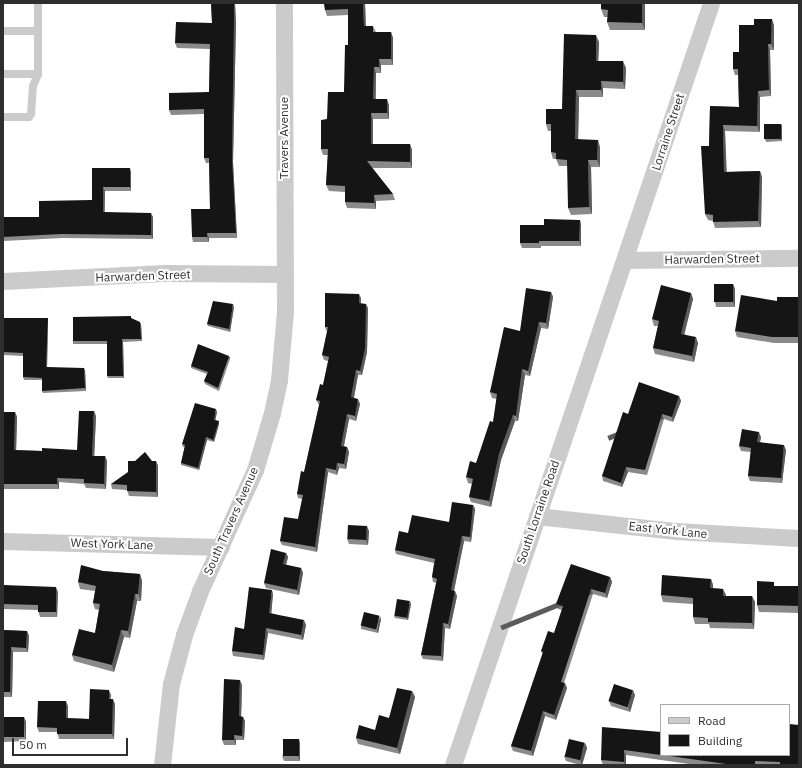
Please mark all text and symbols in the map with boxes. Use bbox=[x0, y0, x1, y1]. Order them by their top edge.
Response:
street label: Lorraine Street bbox=[649, 92, 687, 172]
street label: Travers Avenue bbox=[277, 97, 291, 179]
street label: Harwarden Street bbox=[664, 251, 760, 267]
street label: Harwarden Street bbox=[95, 267, 191, 285]
street label: South Lorraine Road bbox=[513, 458, 563, 566]
street label: South Travers Avenue bbox=[201, 465, 261, 577]
street label: East York Lane bbox=[628, 519, 708, 541]
street label: West York Lane bbox=[71, 535, 153, 553]
legend bbox=[660, 704, 790, 756]
text: Road bbox=[698, 713, 726, 728]
scale bar bbox=[14, 730, 130, 756]
text: Building bbox=[698, 733, 742, 748]
text: 50 m bbox=[19, 737, 47, 752]

